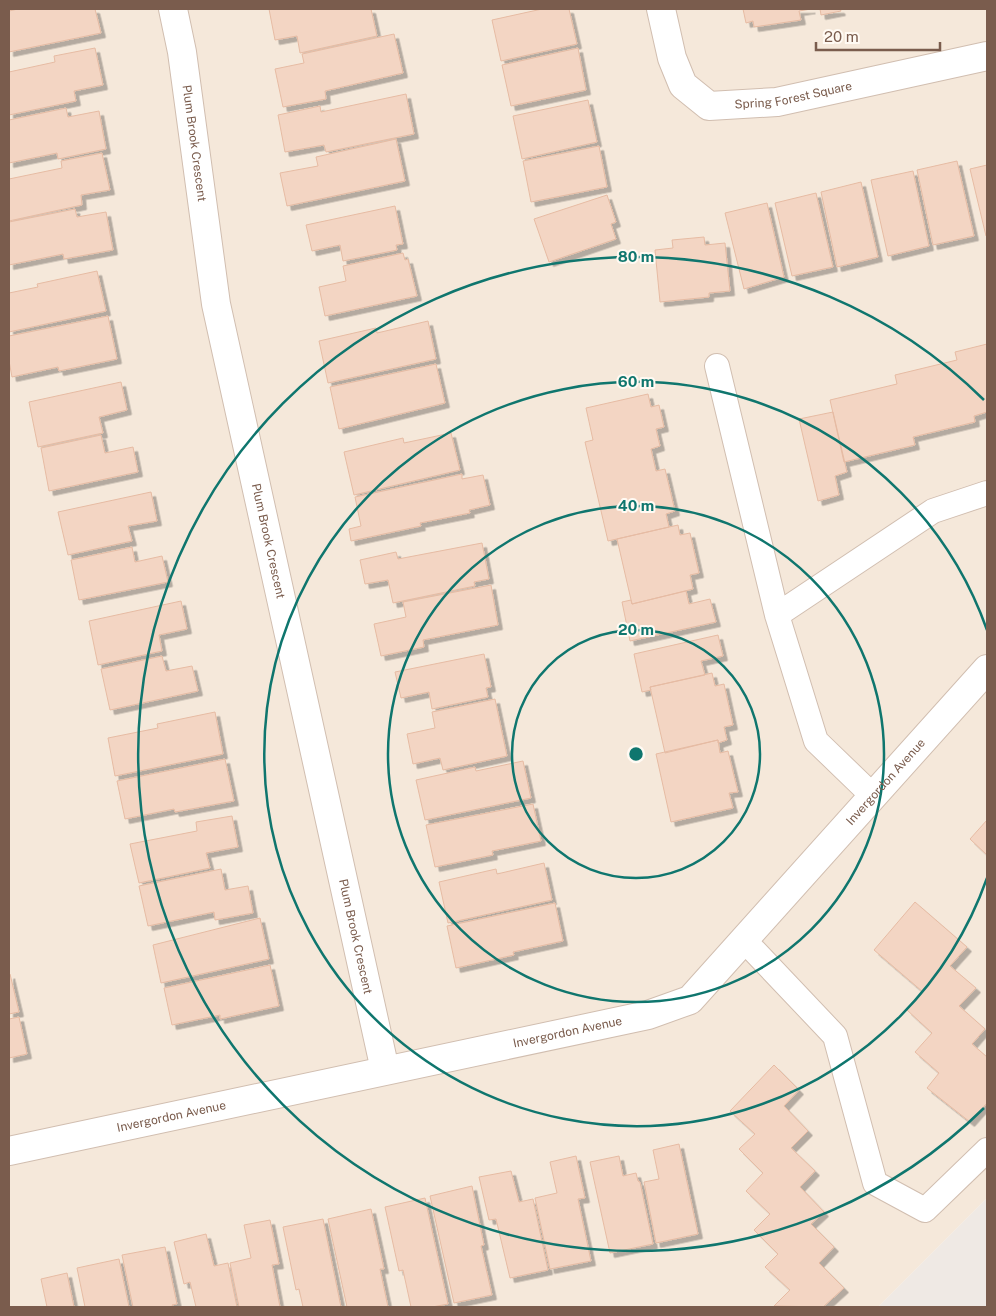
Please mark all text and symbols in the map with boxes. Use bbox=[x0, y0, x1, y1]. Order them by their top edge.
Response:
scale bar bbox=[816, 20, 940, 52]
text: 20 m bbox=[824, 28, 859, 45]
street label: Spring Forest Square bbox=[734, 79, 854, 111]
street label: Plum Brook Crescent bbox=[180, 84, 209, 203]
text: 80 m bbox=[618, 248, 654, 265]
text: 60 m bbox=[618, 373, 654, 390]
street label: Plum Brook Crescent bbox=[249, 482, 288, 600]
text: 40 m bbox=[618, 497, 654, 514]
text: 20 m bbox=[618, 621, 654, 638]
street label: Invergordon Avenue bbox=[843, 736, 928, 828]
centre of rings bbox=[627, 745, 645, 763]
street label: Plum Brook Crescent bbox=[336, 878, 375, 996]
street label: Invergordon Avenue bbox=[512, 1014, 623, 1051]
street label: Invergordon Avenue bbox=[116, 1098, 227, 1135]

